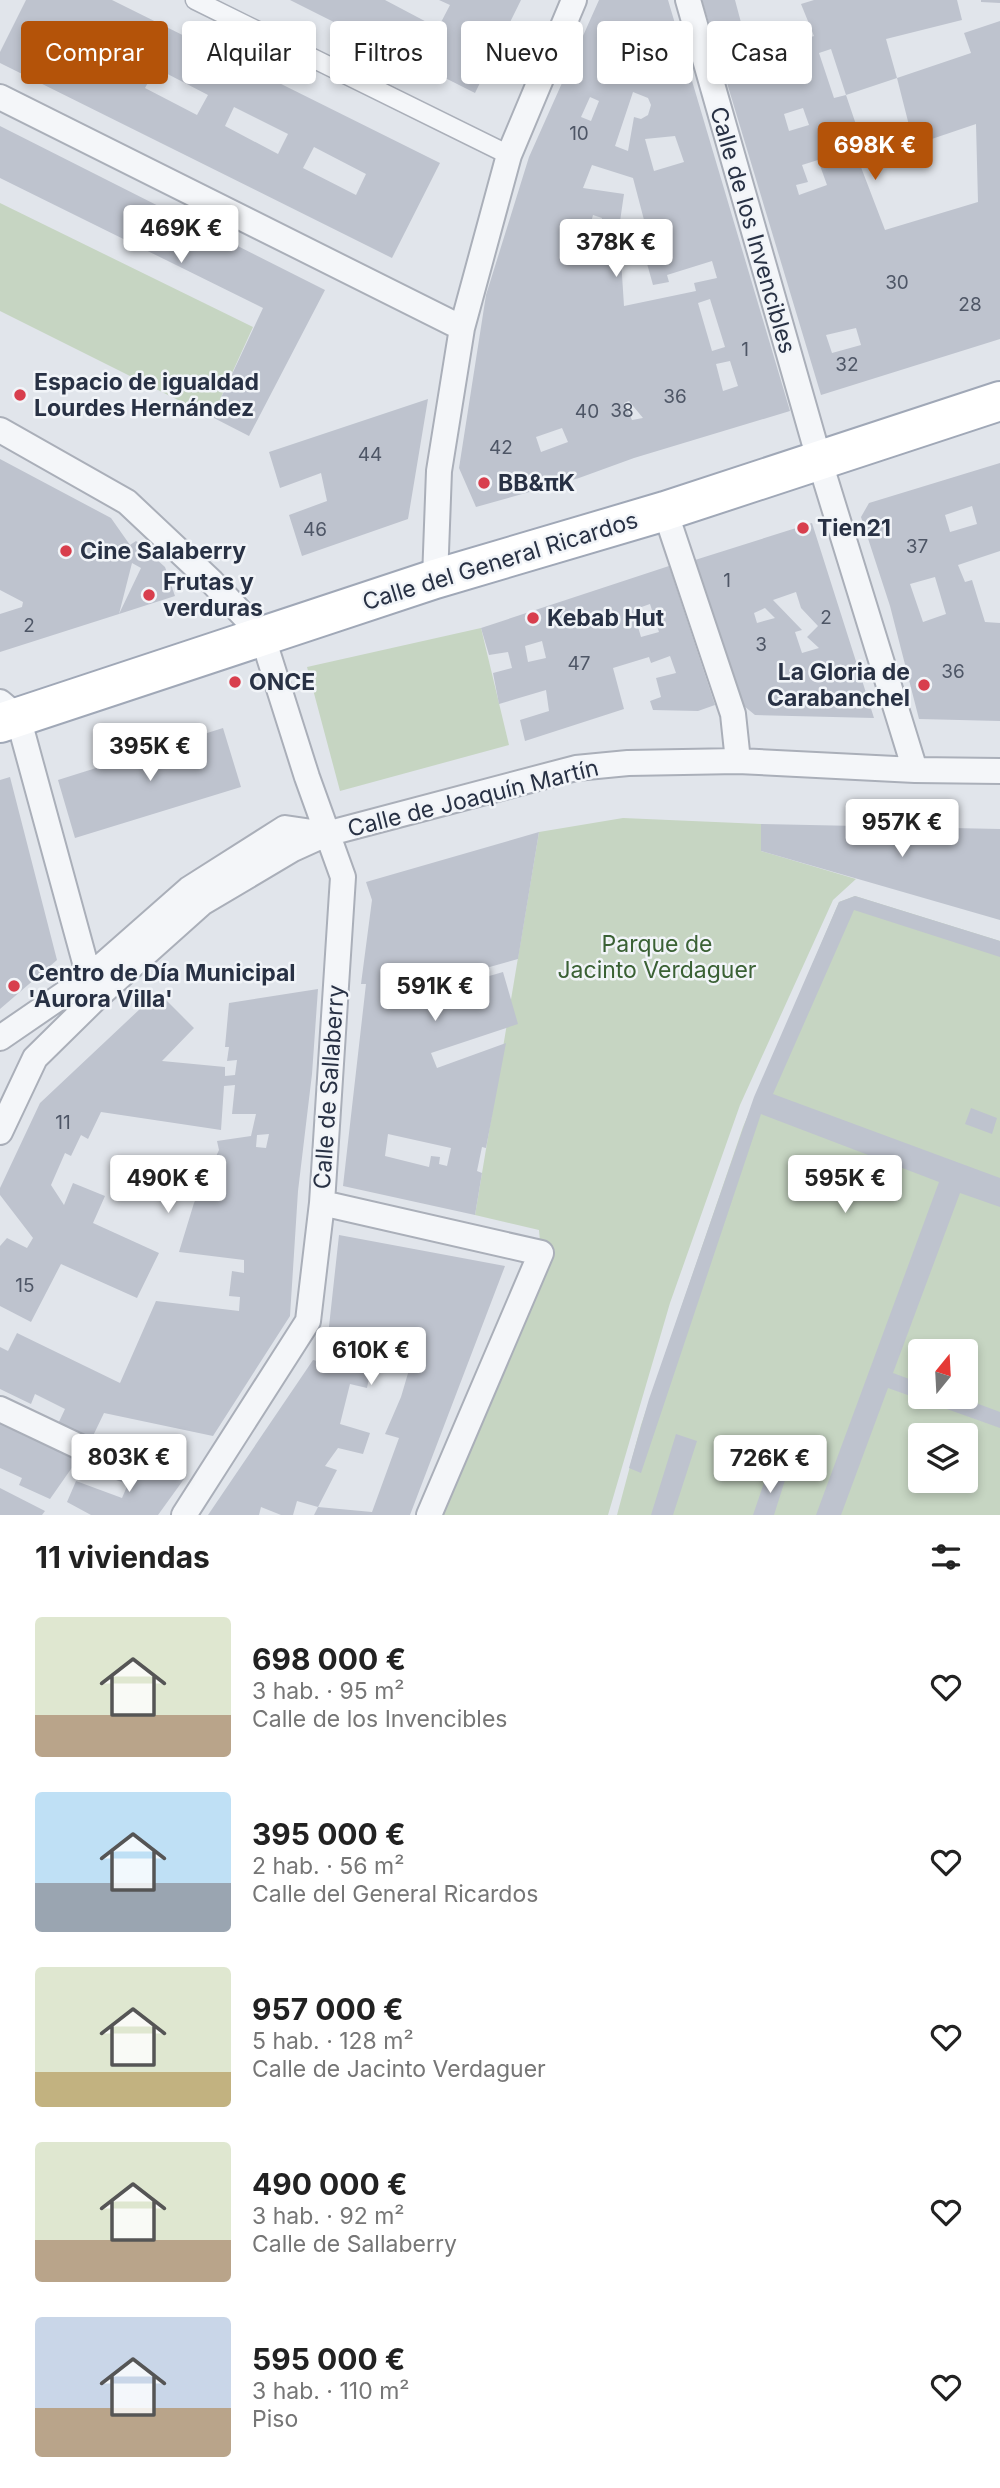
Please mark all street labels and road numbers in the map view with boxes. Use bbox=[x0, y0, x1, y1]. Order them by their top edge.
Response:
street label: Calle de los Invencibles bbox=[704, 103, 802, 357]
street label: Calle del General Ricardos bbox=[359, 506, 641, 616]
street label: Calle de Joaquín Martín bbox=[345, 753, 601, 843]
street label: Calle de Sallaberry bbox=[308, 984, 350, 1190]

